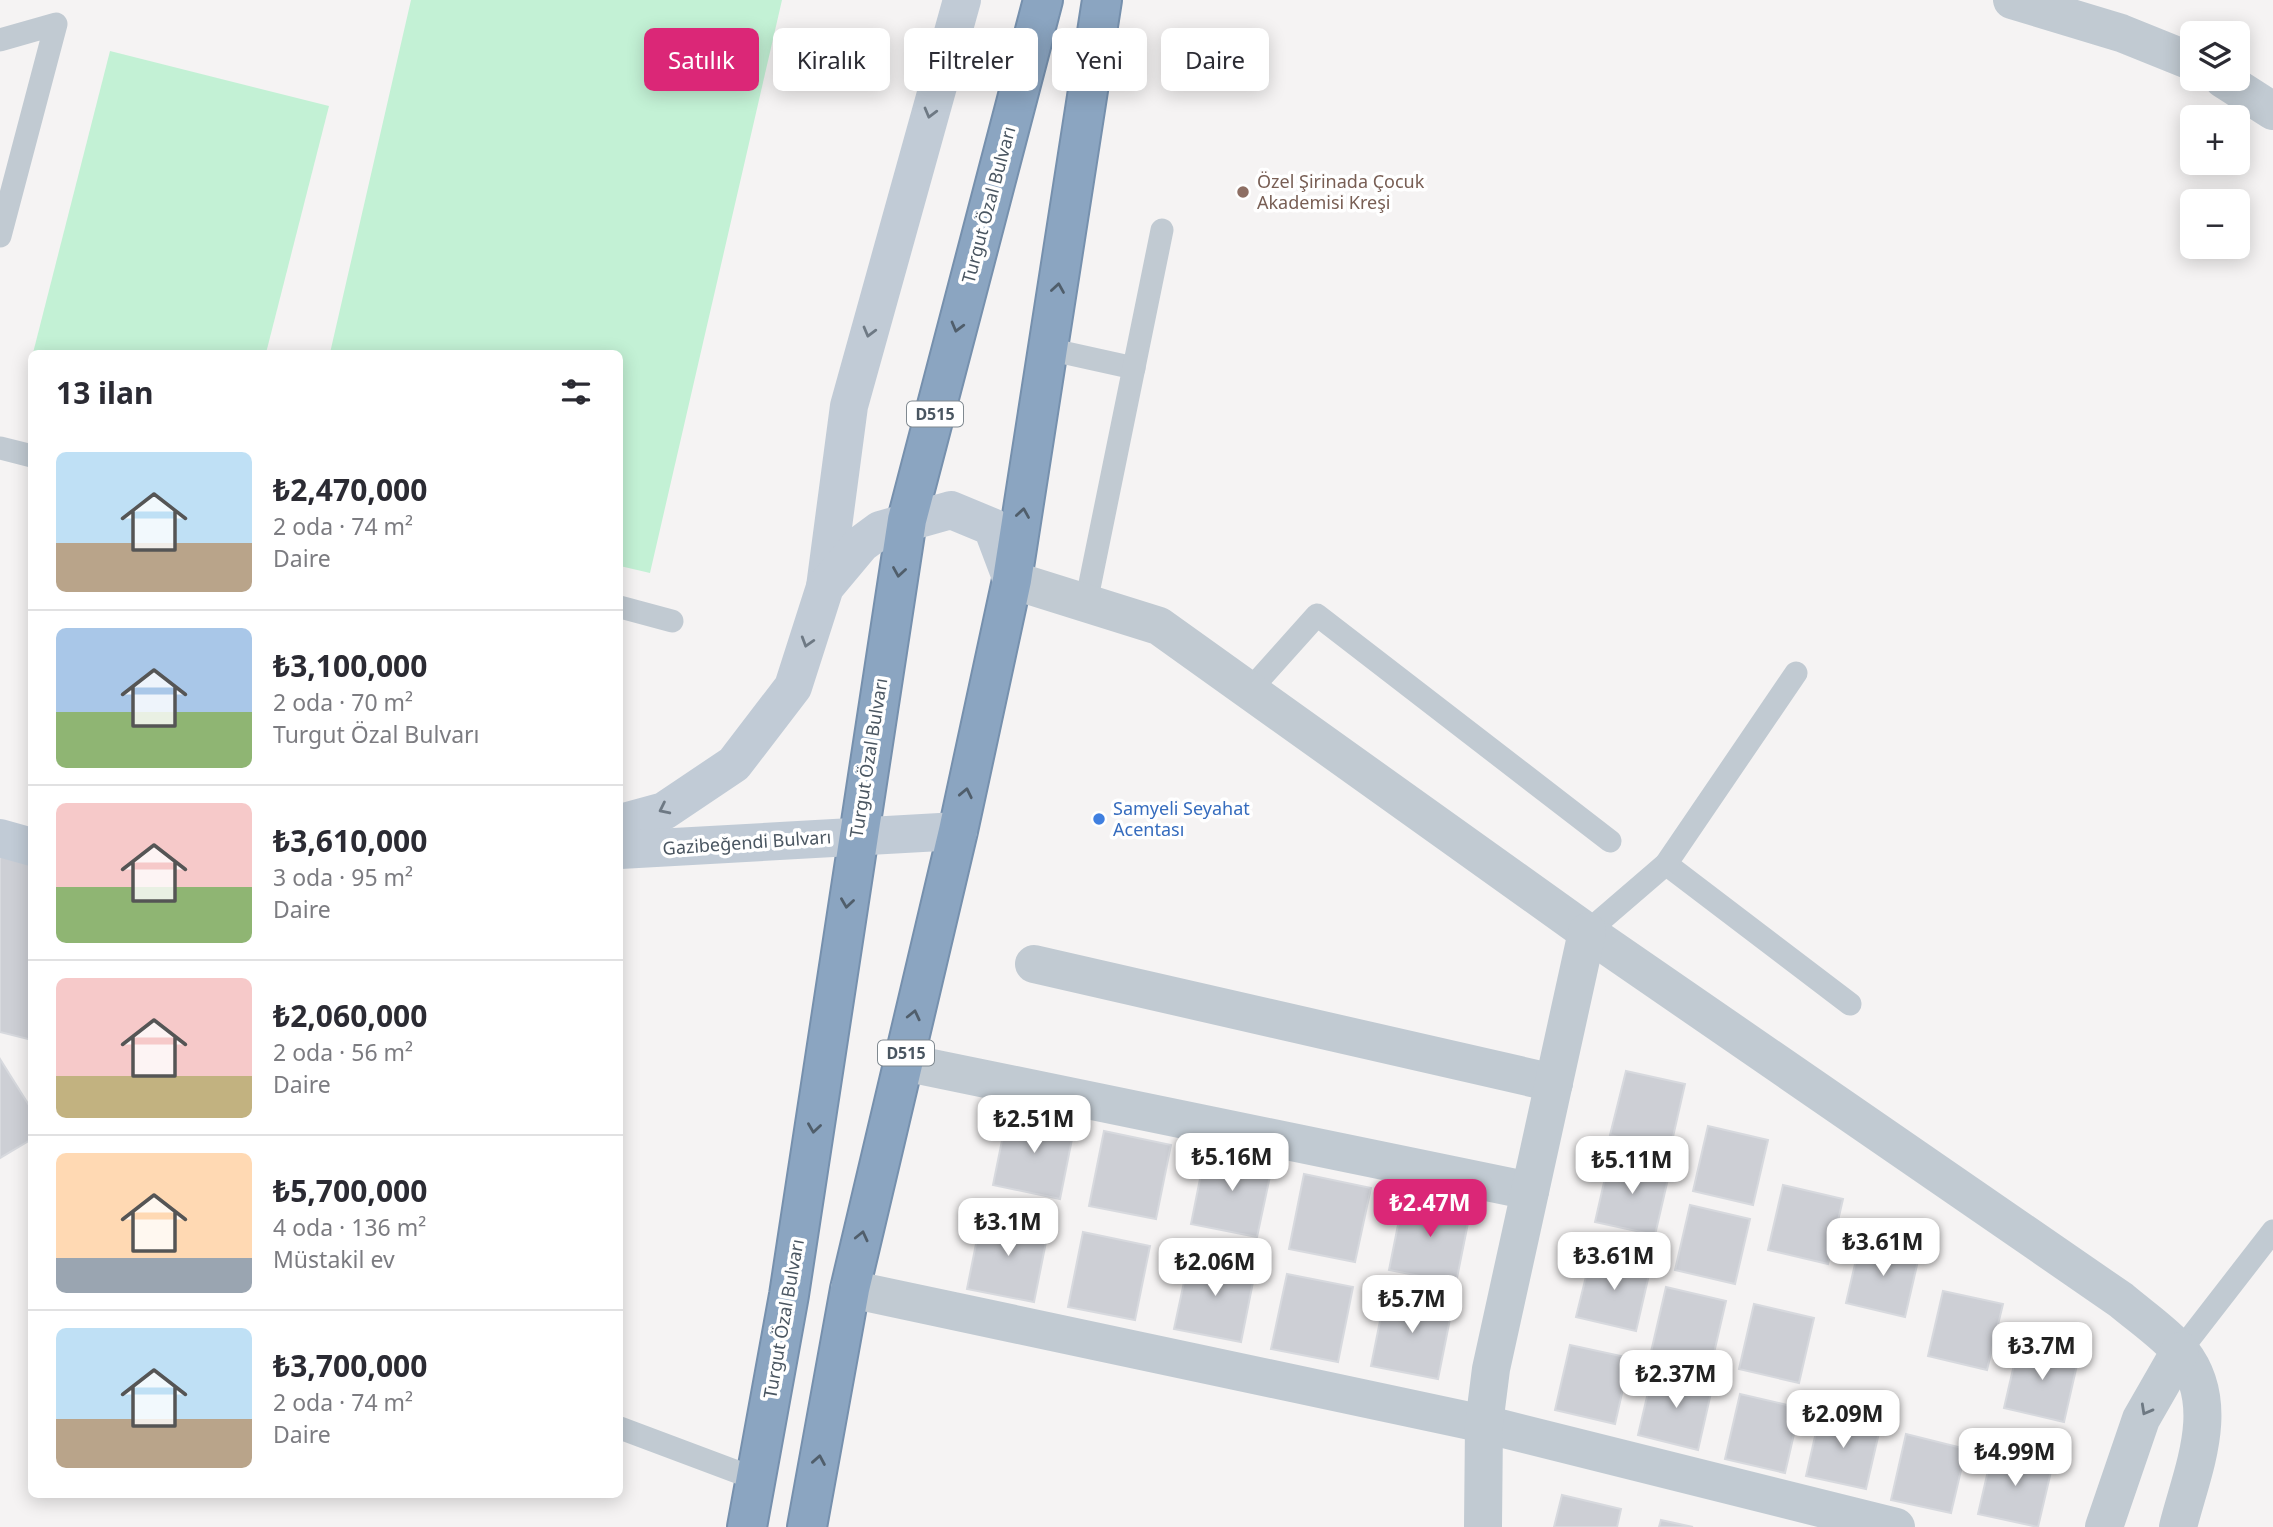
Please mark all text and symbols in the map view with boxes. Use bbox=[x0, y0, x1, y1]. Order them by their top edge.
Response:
map controls bbox=[2180, 21, 2250, 259]
button: layers bbox=[2180, 21, 2250, 91]
chip: Satılık bbox=[644, 28, 759, 91]
chip: Kiralık bbox=[773, 28, 890, 91]
chip: Filtreler bbox=[904, 28, 1038, 91]
chip: Yeni bbox=[1052, 28, 1147, 91]
chip: Daire bbox=[1161, 28, 1269, 91]
button: + bbox=[2180, 105, 2250, 175]
one-way arrow bbox=[924, 107, 938, 119]
street label: Turgut Özal Bulvarı bbox=[956, 124, 1021, 286]
place label: Özel Şirinada Çocuk Akademisi Kreşi bbox=[1257, 169, 1425, 214]
marker: Özel Şirinada Çocuk Akademisi Kreşi bbox=[1235, 184, 1251, 200]
button: − bbox=[2180, 189, 2250, 259]
one-way arrow bbox=[1050, 282, 1065, 294]
one-way arrow bbox=[951, 321, 965, 333]
one-way arrow bbox=[863, 326, 878, 338]
text: 13 ilan bbox=[56, 372, 154, 413]
icon: filters bbox=[557, 373, 595, 411]
road number: D515 bbox=[907, 402, 963, 426]
text: ₺2,470,000 bbox=[273, 469, 427, 510]
icon: home bbox=[112, 480, 196, 564]
one-way arrow bbox=[1015, 507, 1030, 518]
text: 2 oda · 74 m² bbox=[273, 510, 413, 542]
text: Daire bbox=[273, 542, 331, 574]
one-way arrow bbox=[892, 566, 907, 578]
one-way arrow bbox=[801, 636, 816, 648]
text: ₺3,100,000 bbox=[273, 645, 427, 686]
icon: home bbox=[112, 656, 196, 740]
street label: Turgut Özal Bulvarı bbox=[844, 676, 893, 840]
text: 2 oda · 70 m² bbox=[273, 686, 413, 718]
text: Turgut Özal Bulvarı bbox=[273, 718, 479, 750]
one-way arrow bbox=[957, 787, 972, 799]
place label: Samyeli Seyahat Acentası bbox=[1113, 796, 1250, 841]
one-way arrow bbox=[659, 801, 672, 814]
marker: Samyeli Seyahat Acentası bbox=[1091, 811, 1107, 827]
text: ₺3,610,000 bbox=[273, 820, 427, 861]
street label: Gazibeğendi Bulvarı bbox=[662, 824, 832, 860]
icon: home bbox=[112, 831, 196, 915]
text: 3 oda · 95 m² bbox=[273, 861, 413, 893]
text: Daire bbox=[273, 893, 331, 925]
one-way arrow bbox=[840, 897, 855, 909]
text: ₺2,060,000 bbox=[273, 995, 427, 1036]
icon: home bbox=[112, 1006, 196, 1090]
one-way arrow bbox=[906, 1009, 921, 1021]
text: 2 oda · 56 m² bbox=[273, 1036, 413, 1068]
road number: D515 bbox=[878, 1040, 934, 1065]
text: Daire bbox=[273, 1068, 331, 1100]
pin: ₺2.51M bbox=[977, 1096, 1091, 1155]
text: ₺2.51M bbox=[994, 1102, 1074, 1134]
one-way arrow bbox=[807, 1122, 822, 1134]
pin: ₺5.16M bbox=[1175, 1134, 1289, 1193]
pin: ₺5.11M bbox=[1575, 1136, 1689, 1196]
text: ₺5.16M bbox=[1192, 1140, 1272, 1172]
text: ₺5.11M bbox=[1592, 1143, 1672, 1175]
text: ₺5,700,000 bbox=[273, 1170, 427, 1211]
pin: ₺2.47M bbox=[1373, 1180, 1487, 1239]
icon: home bbox=[112, 1181, 196, 1265]
text: ₺2.47M bbox=[1390, 1186, 1470, 1218]
pin: ₺3.1M bbox=[959, 1198, 1057, 1258]
text: ₺3.1M bbox=[974, 1205, 1042, 1237]
text: 4 oda · 136 m² bbox=[273, 1211, 426, 1243]
pin: ₺3.61M bbox=[1826, 1218, 1940, 1278]
text: ₺3.61M bbox=[1843, 1225, 1923, 1257]
one-way arrow bbox=[854, 1231, 868, 1243]
pin: ₺3.61M bbox=[1557, 1232, 1671, 1292]
street label: Turgut Özal Bulvarı bbox=[757, 1237, 809, 1400]
pin: ₺2.06M bbox=[1158, 1238, 1272, 1298]
text: ₺3.61M bbox=[1574, 1239, 1654, 1271]
text: Müstakil ev bbox=[273, 1243, 395, 1275]
text: ₺2.06M bbox=[1175, 1245, 1255, 1277]
pin: ₺5.7M bbox=[1363, 1276, 1461, 1335]
text: ₺5.7M bbox=[1378, 1282, 1446, 1314]
pin: ₺3.7M bbox=[1993, 1322, 2091, 1382]
text: ₺3.7M bbox=[2008, 1329, 2076, 1361]
text: ₺3,700,000 bbox=[273, 1345, 427, 1386]
pin: ₺2.37M bbox=[1619, 1350, 1733, 1410]
icon: home bbox=[112, 1356, 196, 1440]
text: ₺2.37M bbox=[1636, 1357, 1716, 1389]
text: 2 oda · 74 m² bbox=[273, 1386, 413, 1418]
pin: ₺2.09M bbox=[1786, 1390, 1900, 1450]
text: ₺2.09M bbox=[1803, 1397, 1883, 1429]
one-way arrow bbox=[2141, 1403, 2154, 1416]
text: Daire bbox=[273, 1418, 331, 1450]
pin: ₺4.99M bbox=[1958, 1428, 2072, 1488]
text: ₺4.99M bbox=[1975, 1435, 2055, 1467]
one-way arrow bbox=[811, 1454, 826, 1466]

